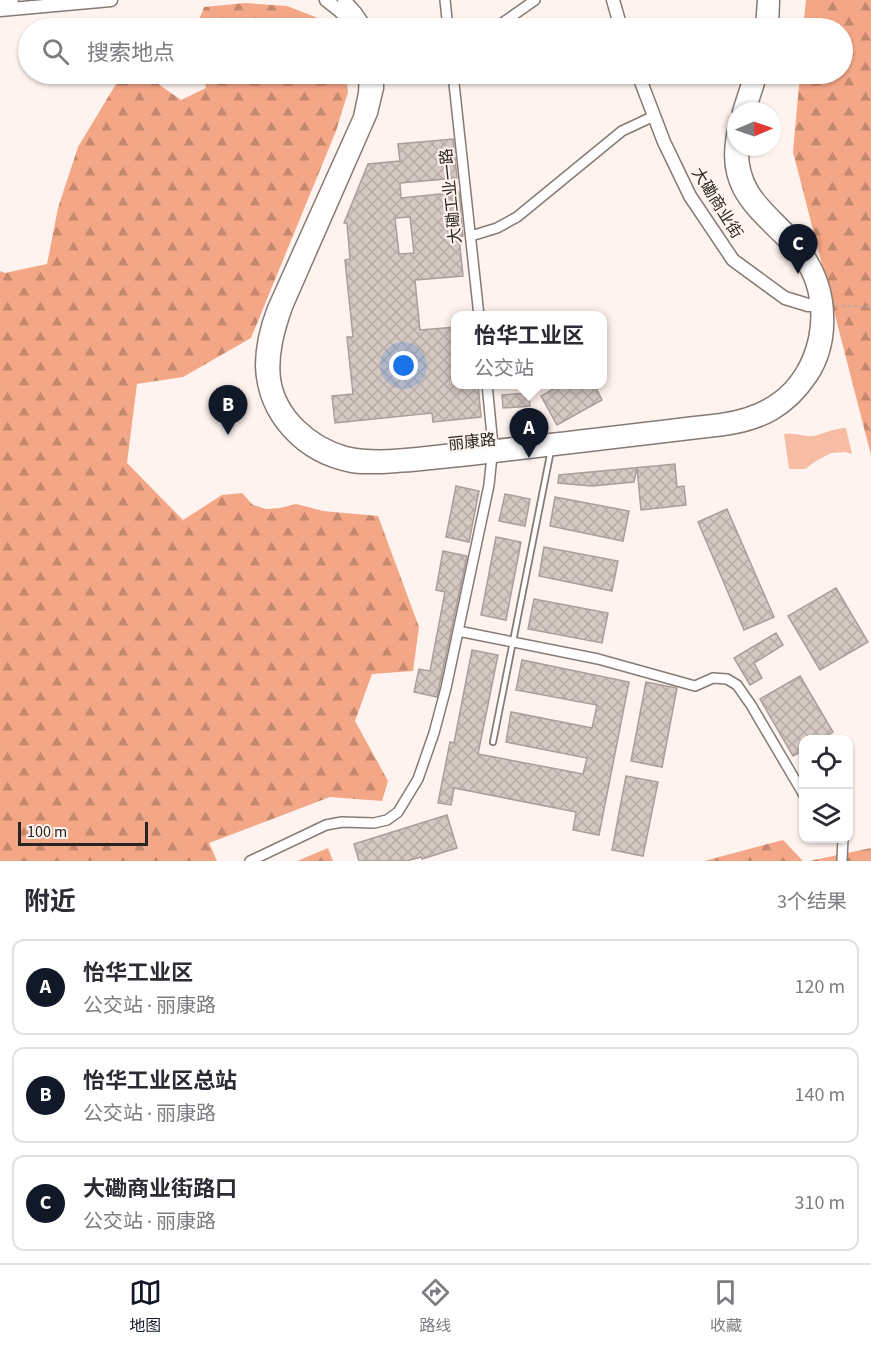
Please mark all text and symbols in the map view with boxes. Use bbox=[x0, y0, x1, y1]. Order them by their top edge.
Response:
search box bbox=[18, 18, 853, 84]
icon: search bbox=[39, 35, 72, 68]
text: 搜索地点 bbox=[87, 37, 175, 69]
north arrow bbox=[727, 102, 781, 156]
street label: 大磡工业一路 bbox=[435, 147, 467, 245]
street label: 大磡商业街 bbox=[686, 163, 748, 243]
pin: C bbox=[778, 224, 818, 274]
popup bbox=[451, 311, 607, 389]
text: 怡华工业区 bbox=[474, 320, 584, 352]
your location bbox=[389, 351, 418, 380]
text: 公交站 bbox=[474, 355, 534, 383]
pin: B bbox=[208, 386, 248, 435]
pin: A bbox=[510, 408, 548, 458]
street label: 丽康路 bbox=[447, 429, 497, 455]
map controls bbox=[799, 735, 853, 843]
button: locate bbox=[799, 735, 853, 789]
button: layers bbox=[799, 789, 853, 843]
scale bar bbox=[18, 819, 148, 846]
text: 100 m bbox=[27, 821, 67, 843]
text: 附近 bbox=[24, 883, 76, 920]
text: 3个结果 bbox=[777, 888, 847, 916]
text: 怡华工业区 bbox=[83, 957, 193, 989]
text: A bbox=[40, 973, 51, 1001]
text: 120 m bbox=[795, 973, 845, 1001]
text: 公交站 · 丽康路 bbox=[83, 992, 216, 1020]
text: 怡华工业区总站 bbox=[83, 1065, 237, 1097]
text: B bbox=[39, 1081, 52, 1109]
text: 140 m bbox=[795, 1081, 845, 1109]
text: 公交站 · 丽康路 bbox=[83, 1100, 216, 1128]
text: 大磡商业街路口 bbox=[83, 1173, 237, 1205]
text: C bbox=[40, 1189, 51, 1217]
text: 310 m bbox=[795, 1189, 845, 1217]
text: 公交站 · 丽康路 bbox=[83, 1208, 216, 1236]
tab: 地图 bbox=[129, 1276, 162, 1337]
tab: 路线 bbox=[419, 1276, 452, 1337]
tab: 收藏 bbox=[709, 1276, 742, 1337]

